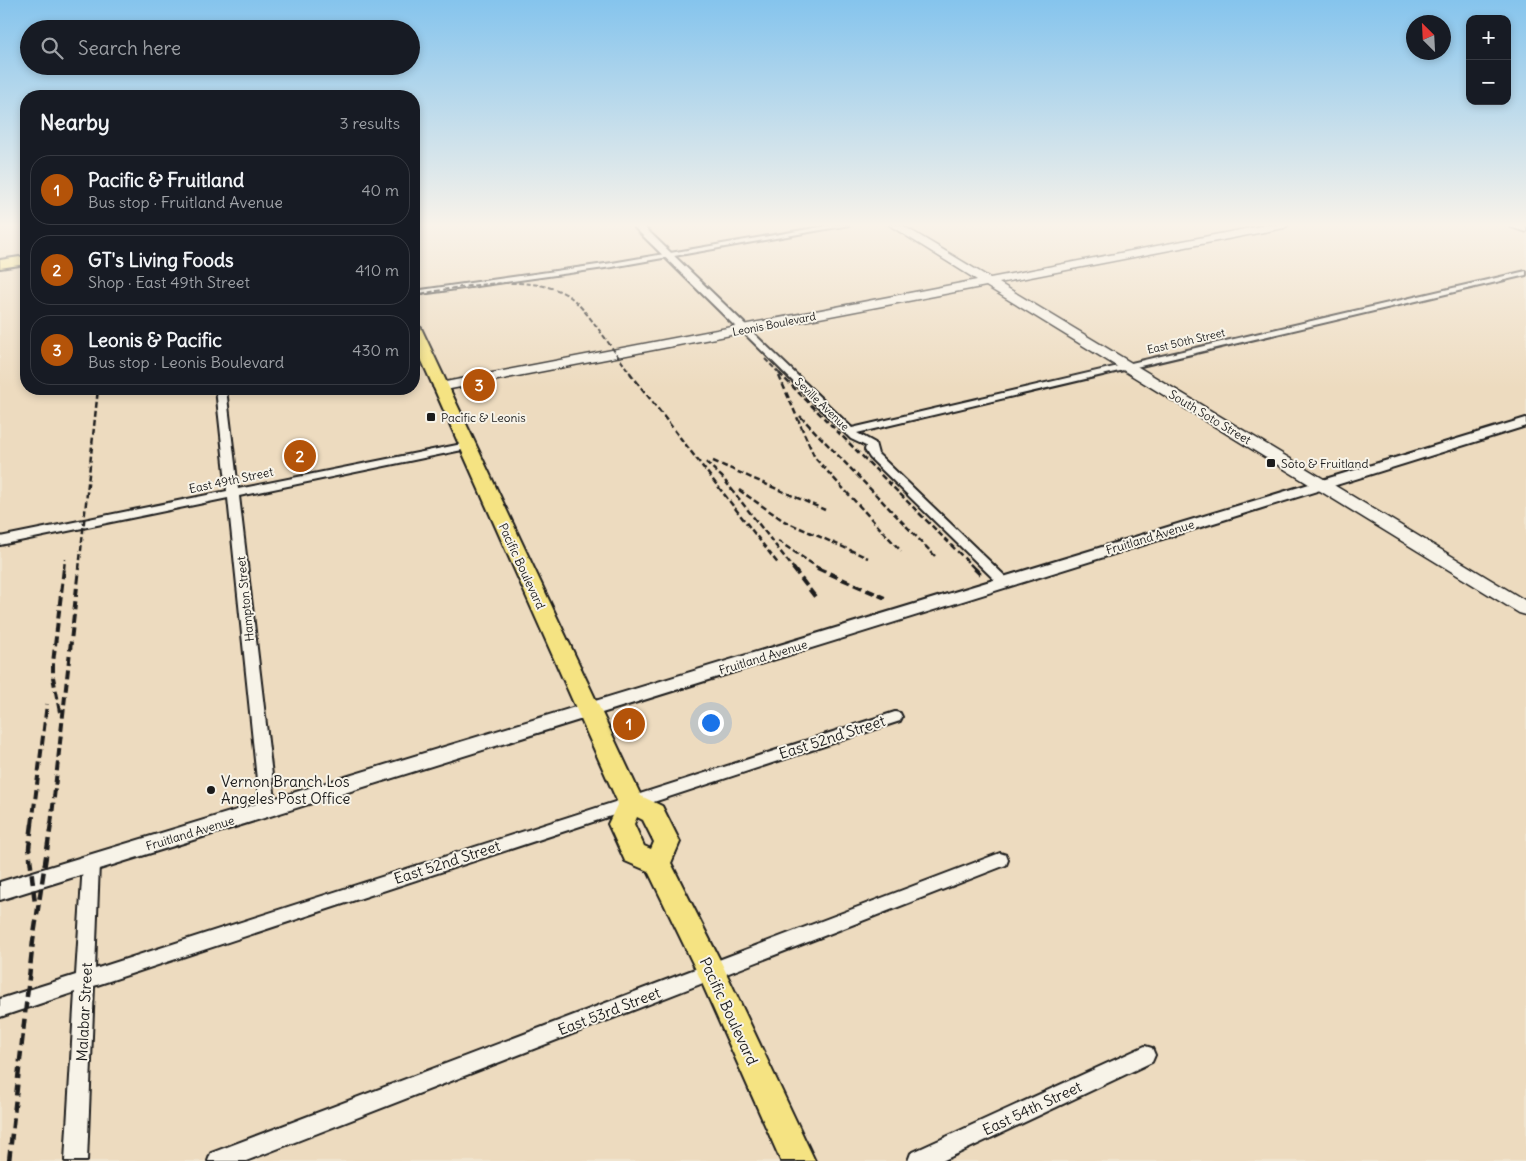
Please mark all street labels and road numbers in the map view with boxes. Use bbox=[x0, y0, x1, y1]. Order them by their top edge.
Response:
street label: Leonis Boulevard bbox=[731, 309, 817, 339]
street label: East 50th Street bbox=[1146, 325, 1227, 357]
street label: Seville Avenue bbox=[792, 375, 852, 433]
street label: South Soto Street bbox=[1166, 387, 1254, 447]
street label: East 49th Street bbox=[187, 464, 275, 496]
street label: Fruitland Avenue bbox=[1104, 516, 1196, 558]
street label: Pacific Boulevard bbox=[495, 521, 549, 611]
street label: Hampton Street bbox=[233, 556, 257, 642]
street label: Fruitland Avenue bbox=[717, 636, 809, 678]
street label: East 52nd Street bbox=[776, 711, 888, 763]
street label: Fruitland Avenue bbox=[144, 812, 236, 854]
street label: East 52nd Street bbox=[391, 836, 503, 888]
street label: Pacific Boulevard bbox=[696, 954, 762, 1068]
street label: Malabar Street bbox=[72, 962, 96, 1062]
street label: East 53rd Street bbox=[555, 983, 663, 1039]
street label: East 54th Street bbox=[979, 1077, 1085, 1139]

